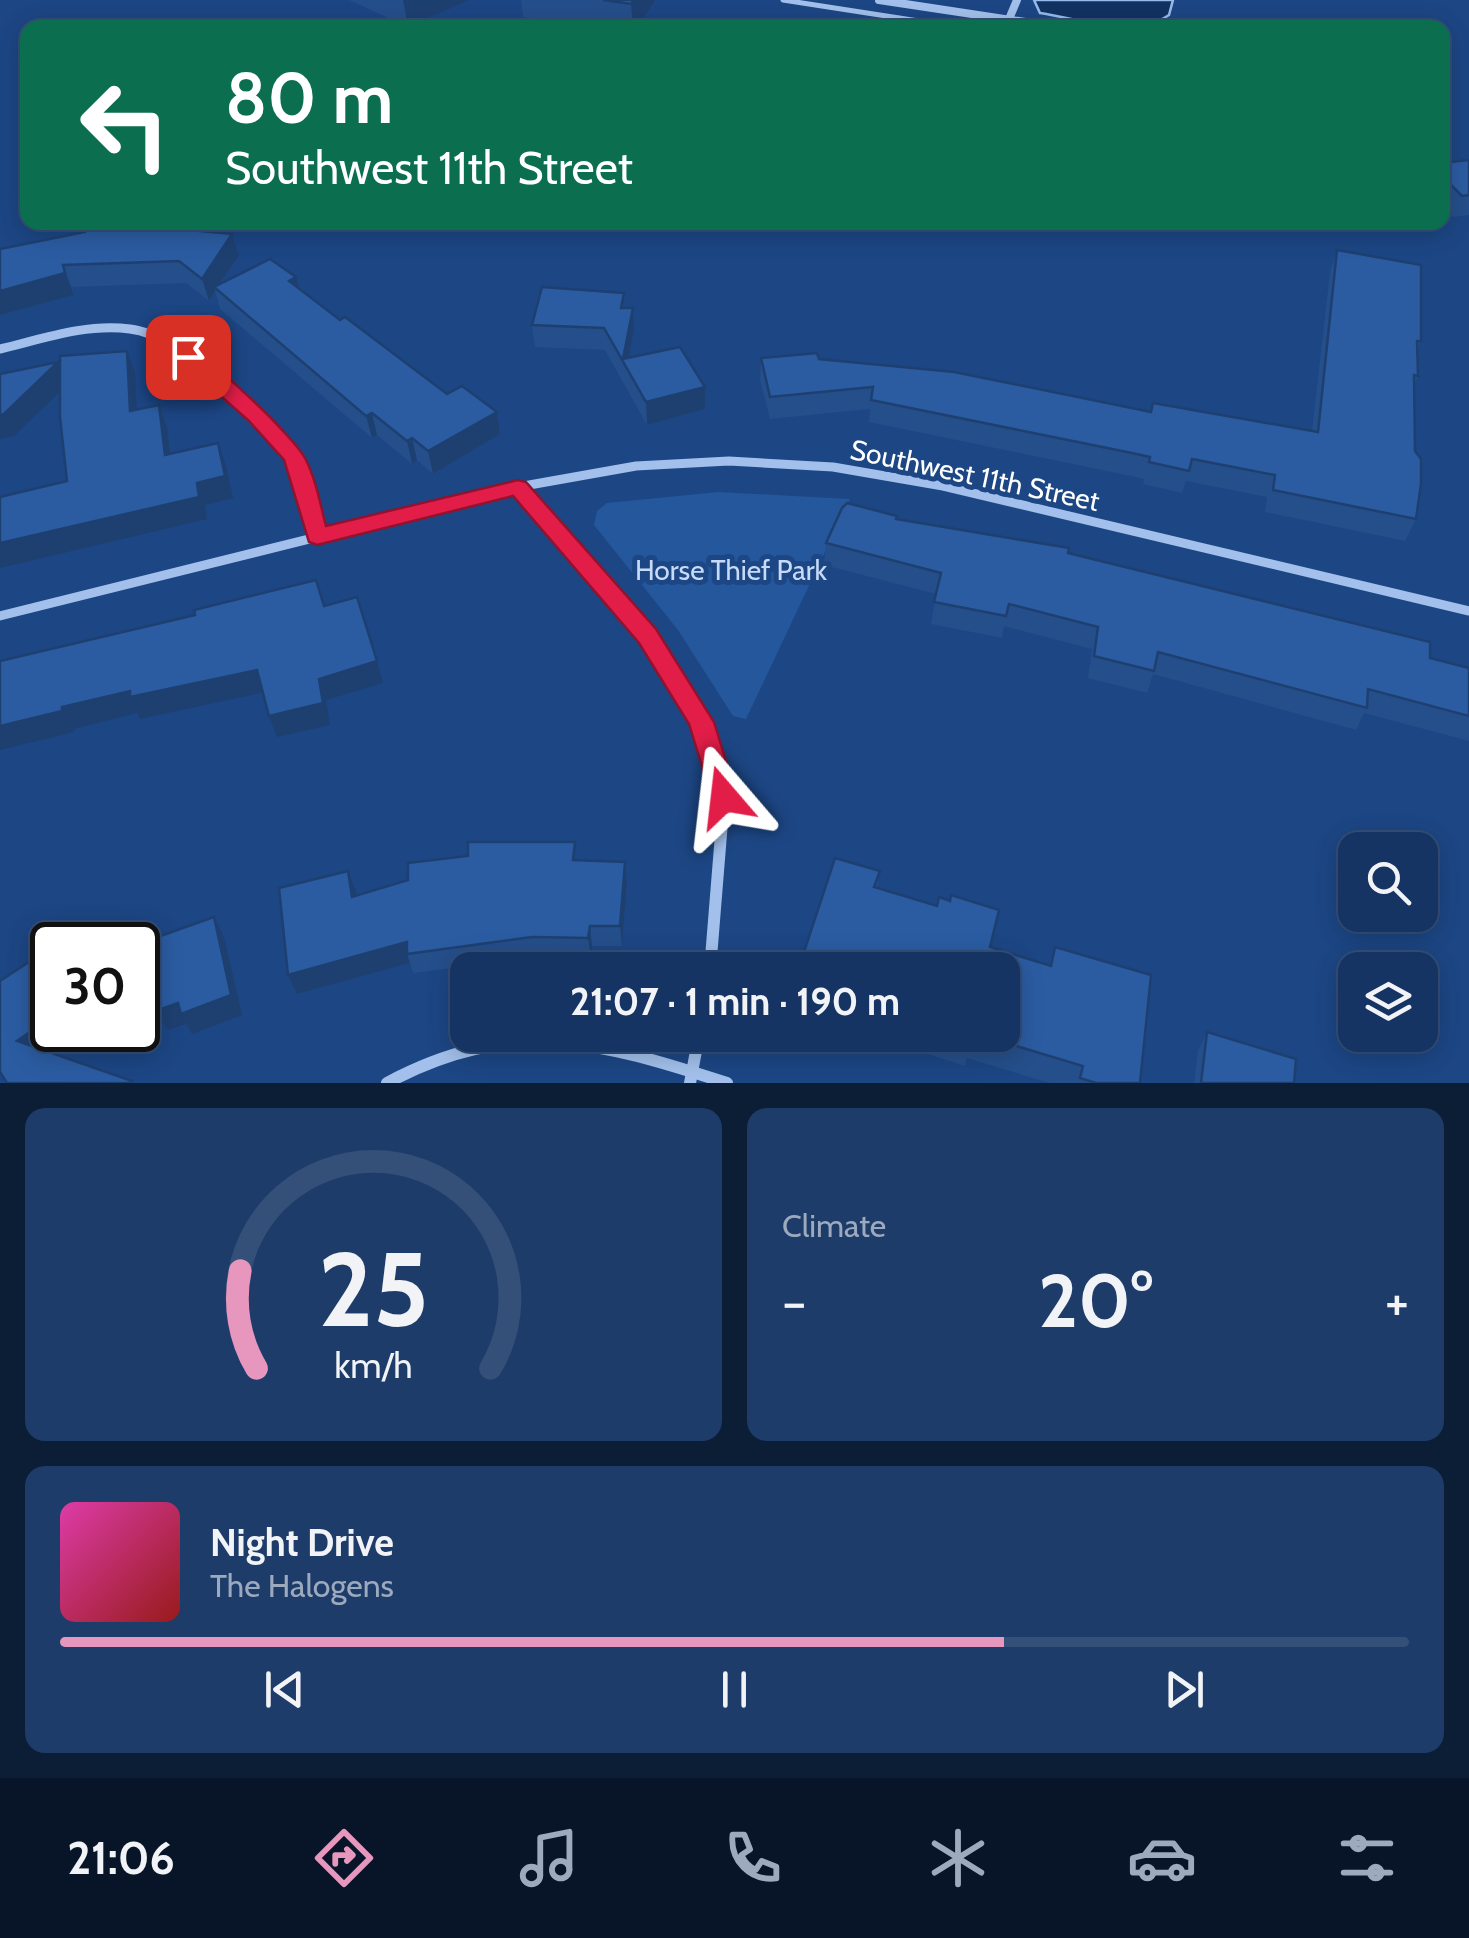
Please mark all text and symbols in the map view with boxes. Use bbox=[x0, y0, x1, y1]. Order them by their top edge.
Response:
text: 80 m bbox=[225, 55, 393, 141]
icon: left bbox=[60, 60, 190, 190]
text: Southwest 11th Street bbox=[225, 141, 633, 195]
pin bbox=[146, 315, 231, 400]
icon: arrive bbox=[161, 330, 216, 385]
street label: Southwest 11th Street bbox=[847, 432, 1103, 518]
park label: Horse Thief Park bbox=[635, 553, 827, 587]
position arrow bbox=[672, 745, 776, 849]
map controls bbox=[1338, 832, 1438, 1052]
button: search bbox=[1338, 832, 1438, 932]
speed limit sign: 30 bbox=[30, 922, 160, 1052]
button: layers bbox=[1338, 952, 1438, 1052]
text: 21:07 · 1 min · 190 m bbox=[570, 978, 900, 1025]
text: Climate bbox=[782, 1206, 886, 1245]
text: 25 bbox=[318, 1226, 429, 1352]
text: 20° bbox=[1038, 1255, 1153, 1346]
text: − bbox=[782, 1268, 806, 1335]
text: + bbox=[1385, 1268, 1409, 1335]
text: km/h bbox=[334, 1344, 413, 1387]
text: Night Drive bbox=[210, 1519, 394, 1566]
text: The Halogens bbox=[210, 1566, 394, 1605]
icon: previous bbox=[257, 1662, 312, 1717]
icon: pause bbox=[707, 1662, 762, 1717]
icon: next bbox=[1157, 1662, 1212, 1717]
icon: directions bbox=[309, 1823, 379, 1893]
icon: music bbox=[514, 1823, 584, 1893]
icon: phone bbox=[718, 1823, 788, 1893]
icon: climate bbox=[923, 1823, 993, 1893]
icon: car bbox=[1127, 1823, 1197, 1893]
icon: filters bbox=[1332, 1823, 1402, 1893]
text: 21:06 bbox=[67, 1831, 175, 1885]

